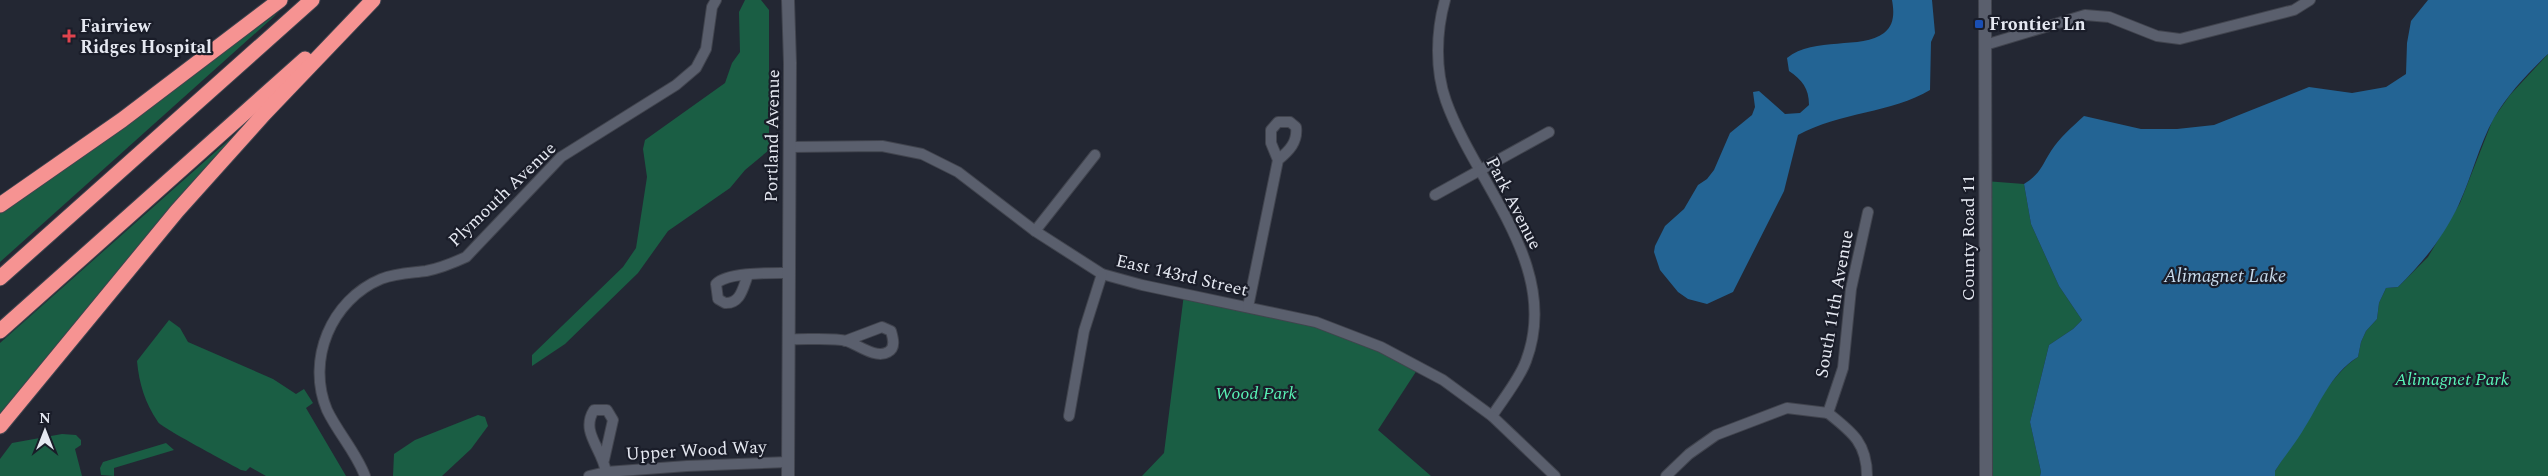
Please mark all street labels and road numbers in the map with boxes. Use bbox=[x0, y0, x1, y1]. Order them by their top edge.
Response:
street label: Portland Avenue bbox=[758, 69, 787, 203]
street label: Plymouth Avenue bbox=[442, 136, 563, 253]
street label: Park Avenue bbox=[1479, 152, 1549, 254]
street label: County Road 11 bbox=[1955, 175, 1982, 301]
street label: South 11th Avenue bbox=[1808, 228, 1861, 380]
street label: East 143rd Street bbox=[1113, 247, 1251, 304]
street label: Upper Wood Way bbox=[625, 433, 769, 468]

